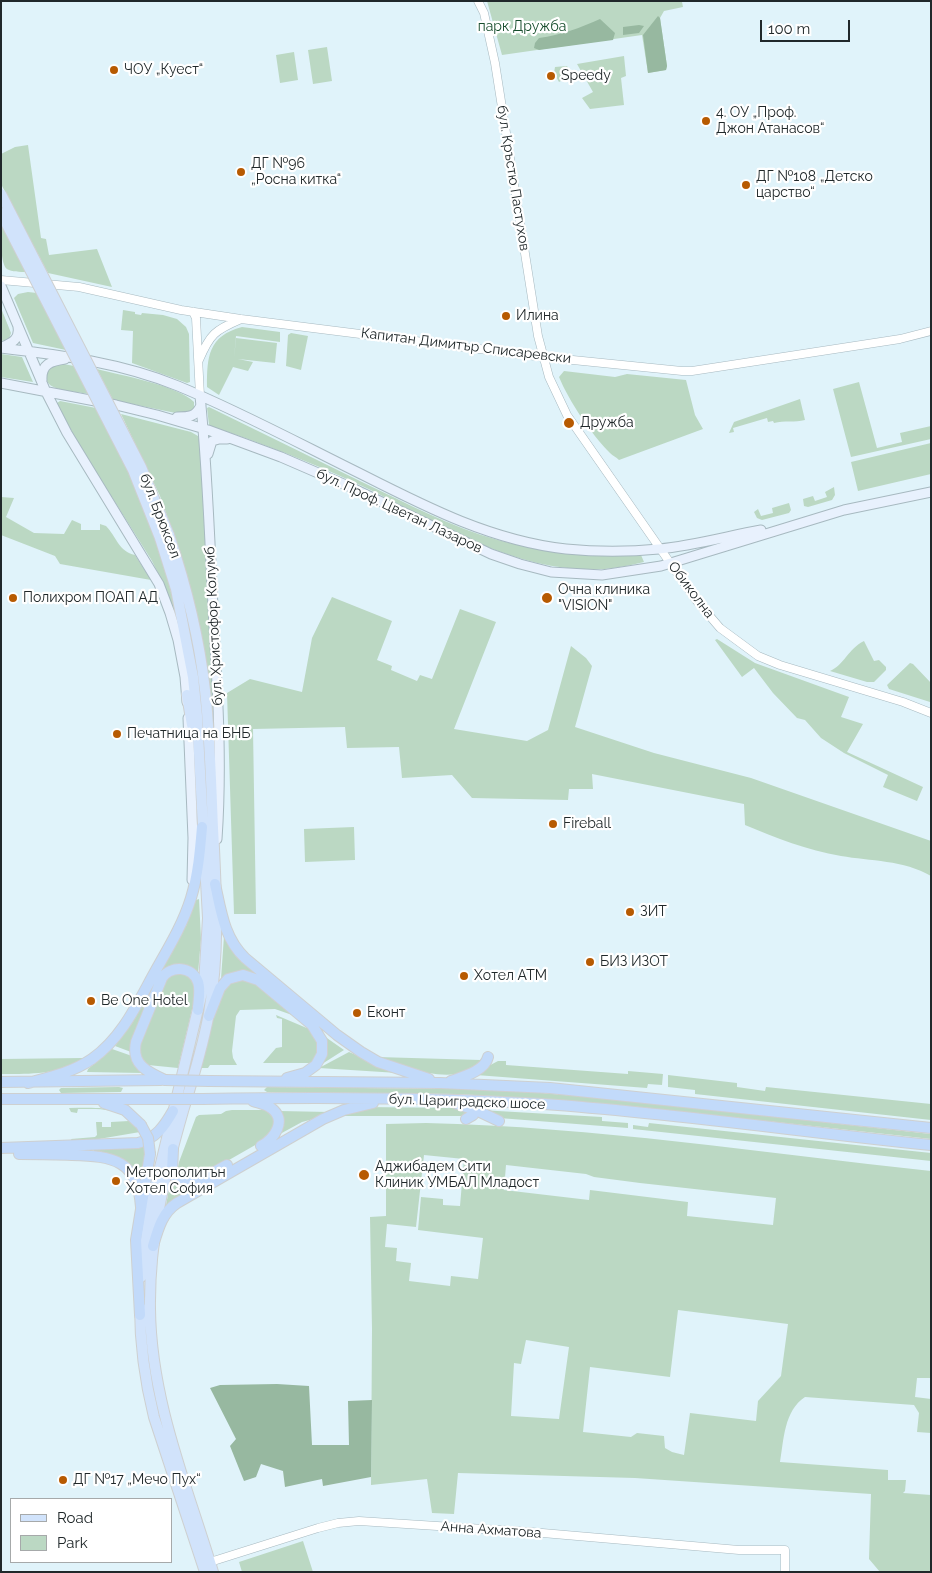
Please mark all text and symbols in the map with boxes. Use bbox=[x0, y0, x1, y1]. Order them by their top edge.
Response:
scale bar bbox=[762, 10, 852, 42]
park label: парк Дружба bbox=[478, 19, 566, 35]
text: 100 m bbox=[768, 20, 810, 38]
place label: ЧОУ „Куест“ bbox=[124, 62, 203, 78]
marker: ЧОУ „Куест“ bbox=[108, 64, 120, 76]
place label: Speedy bbox=[561, 68, 611, 84]
marker: Speedy bbox=[545, 70, 557, 82]
street label: бул. Кръстю Пастухов bbox=[493, 104, 533, 252]
place label: 4. ОУ „Проф. Джон Атанасов“ bbox=[716, 105, 824, 138]
marker: 4. ОУ „Проф. Джон Атанасов“ bbox=[700, 115, 712, 127]
place label: ДГ №96 „Росна китка“ bbox=[251, 156, 341, 188]
marker: ДГ №96 „Росна китка“ bbox=[235, 166, 247, 178]
place label: ДГ №108 „Детско царство“ bbox=[756, 169, 873, 202]
marker: ДГ №108 „Детско царство“ bbox=[740, 179, 752, 191]
place label: Илина bbox=[516, 308, 559, 324]
marker: Илина bbox=[500, 310, 512, 322]
street label: Капитан Димитър Списаревски bbox=[360, 325, 572, 367]
place label: Дружба bbox=[580, 415, 634, 431]
marker: Дружба bbox=[562, 416, 576, 430]
street label: бул. Проф. Цветан Лазаров bbox=[313, 465, 485, 557]
street label: бул. Брюксел bbox=[136, 471, 184, 561]
street label: бул. Христофор Колумб bbox=[201, 546, 227, 706]
street label: Обиколна bbox=[664, 558, 718, 622]
place label: Очна клиника "VISION" bbox=[558, 582, 650, 614]
place label: Полихром ПОАП АД bbox=[23, 590, 158, 606]
marker: Очна клиника "VISION" bbox=[540, 591, 554, 605]
marker: Полихром ПОАП АД bbox=[7, 592, 19, 604]
place label: Печатница на БНБ bbox=[127, 726, 250, 742]
marker: Печатница на БНБ bbox=[111, 728, 123, 740]
place label: Fireball bbox=[563, 816, 611, 832]
marker: Fireball bbox=[547, 818, 559, 830]
place label: ЗИТ bbox=[640, 904, 667, 920]
marker: ЗИТ bbox=[624, 906, 636, 918]
place label: БИЗ ИЗОТ bbox=[600, 954, 668, 970]
marker: БИЗ ИЗОТ bbox=[584, 956, 596, 968]
place label: Хотел АТМ bbox=[474, 968, 547, 984]
marker: Хотел АТМ bbox=[458, 970, 470, 982]
place label: Be One Hotel bbox=[101, 993, 188, 1009]
marker: Be One Hotel bbox=[85, 995, 97, 1007]
place label: Еконт bbox=[367, 1005, 406, 1021]
marker: Еконт bbox=[351, 1007, 363, 1019]
street label: бул. Цариградско шосе bbox=[388, 1091, 546, 1113]
place label: Аджибадем Сити Клиник УМБАЛ Младост bbox=[375, 1159, 539, 1192]
place label: Метрополитън Хотел София bbox=[126, 1165, 226, 1198]
marker: Аджибадем Сити Клиник УМБАЛ Младост bbox=[357, 1168, 371, 1182]
marker: Метрополитън Хотел София bbox=[110, 1175, 122, 1187]
place label: ДГ №17 „Мечо Пух“ bbox=[73, 1472, 201, 1488]
marker: ДГ №17 „Мечо Пух“ bbox=[57, 1474, 69, 1486]
legend bbox=[10, 1498, 172, 1563]
text: Road bbox=[57, 1509, 93, 1527]
street label: Анна Ахматова bbox=[440, 1518, 542, 1542]
text: Park bbox=[57, 1534, 88, 1552]

